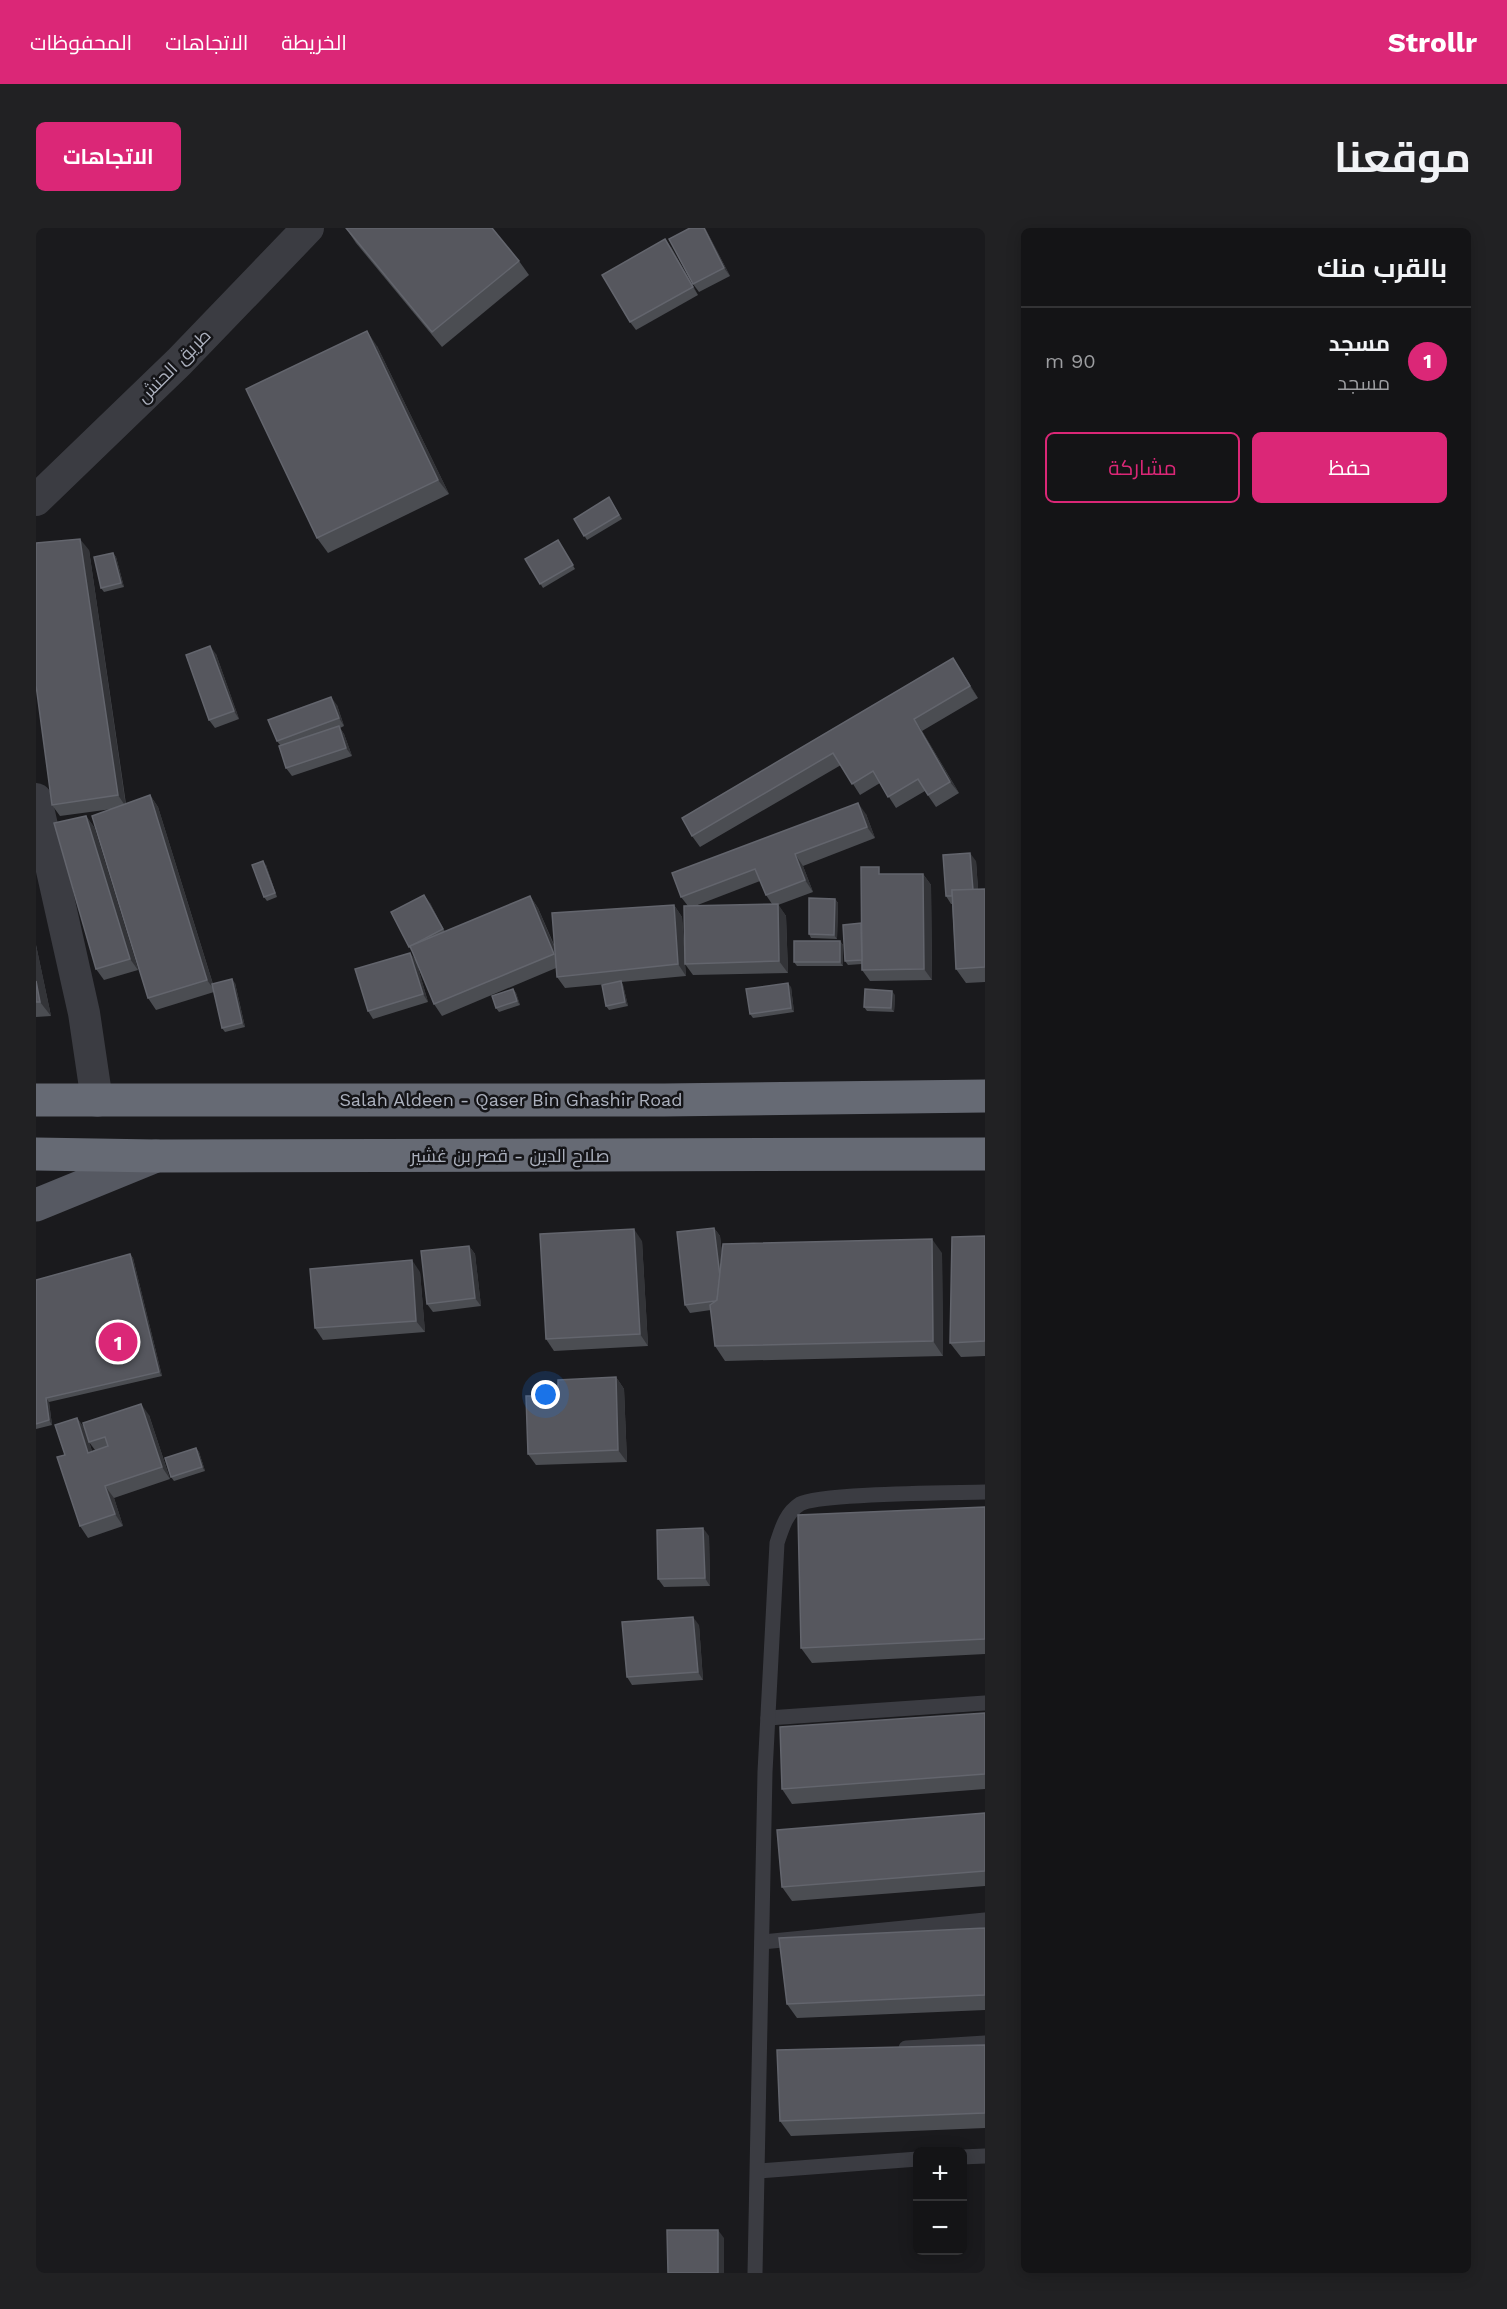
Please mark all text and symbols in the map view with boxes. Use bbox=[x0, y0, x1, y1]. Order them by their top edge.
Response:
text: Strollr bbox=[1388, 26, 1477, 59]
text: المحفوظات bbox=[30, 30, 132, 55]
text: الاتجاهات bbox=[165, 30, 248, 55]
text: الخريطة bbox=[281, 30, 347, 55]
button: الاتجاهات bbox=[36, 122, 181, 191]
text: موقعنا bbox=[1334, 133, 1471, 182]
text: بالقرب منك bbox=[1317, 253, 1447, 283]
street label: طريق الحنش bbox=[132, 324, 216, 408]
text: مسجد bbox=[1329, 331, 1390, 356]
text: 90 m bbox=[1045, 349, 1096, 373]
text: 1 bbox=[1423, 349, 1432, 373]
text: مسجد bbox=[1337, 371, 1390, 395]
button: مشاركة bbox=[1045, 432, 1240, 503]
button: حفظ bbox=[1252, 432, 1447, 503]
street label: Salah Aldeen - Qaser Bin Ghashir Road bbox=[339, 1089, 683, 1110]
street label: صلاح الدين - قصر بن غشير bbox=[409, 1145, 610, 1168]
pin: 1 bbox=[98, 1320, 137, 1364]
your location bbox=[531, 1380, 560, 1409]
map controls bbox=[913, 2147, 967, 2255]
button: + bbox=[913, 2147, 967, 2201]
button: − bbox=[913, 2201, 967, 2255]

